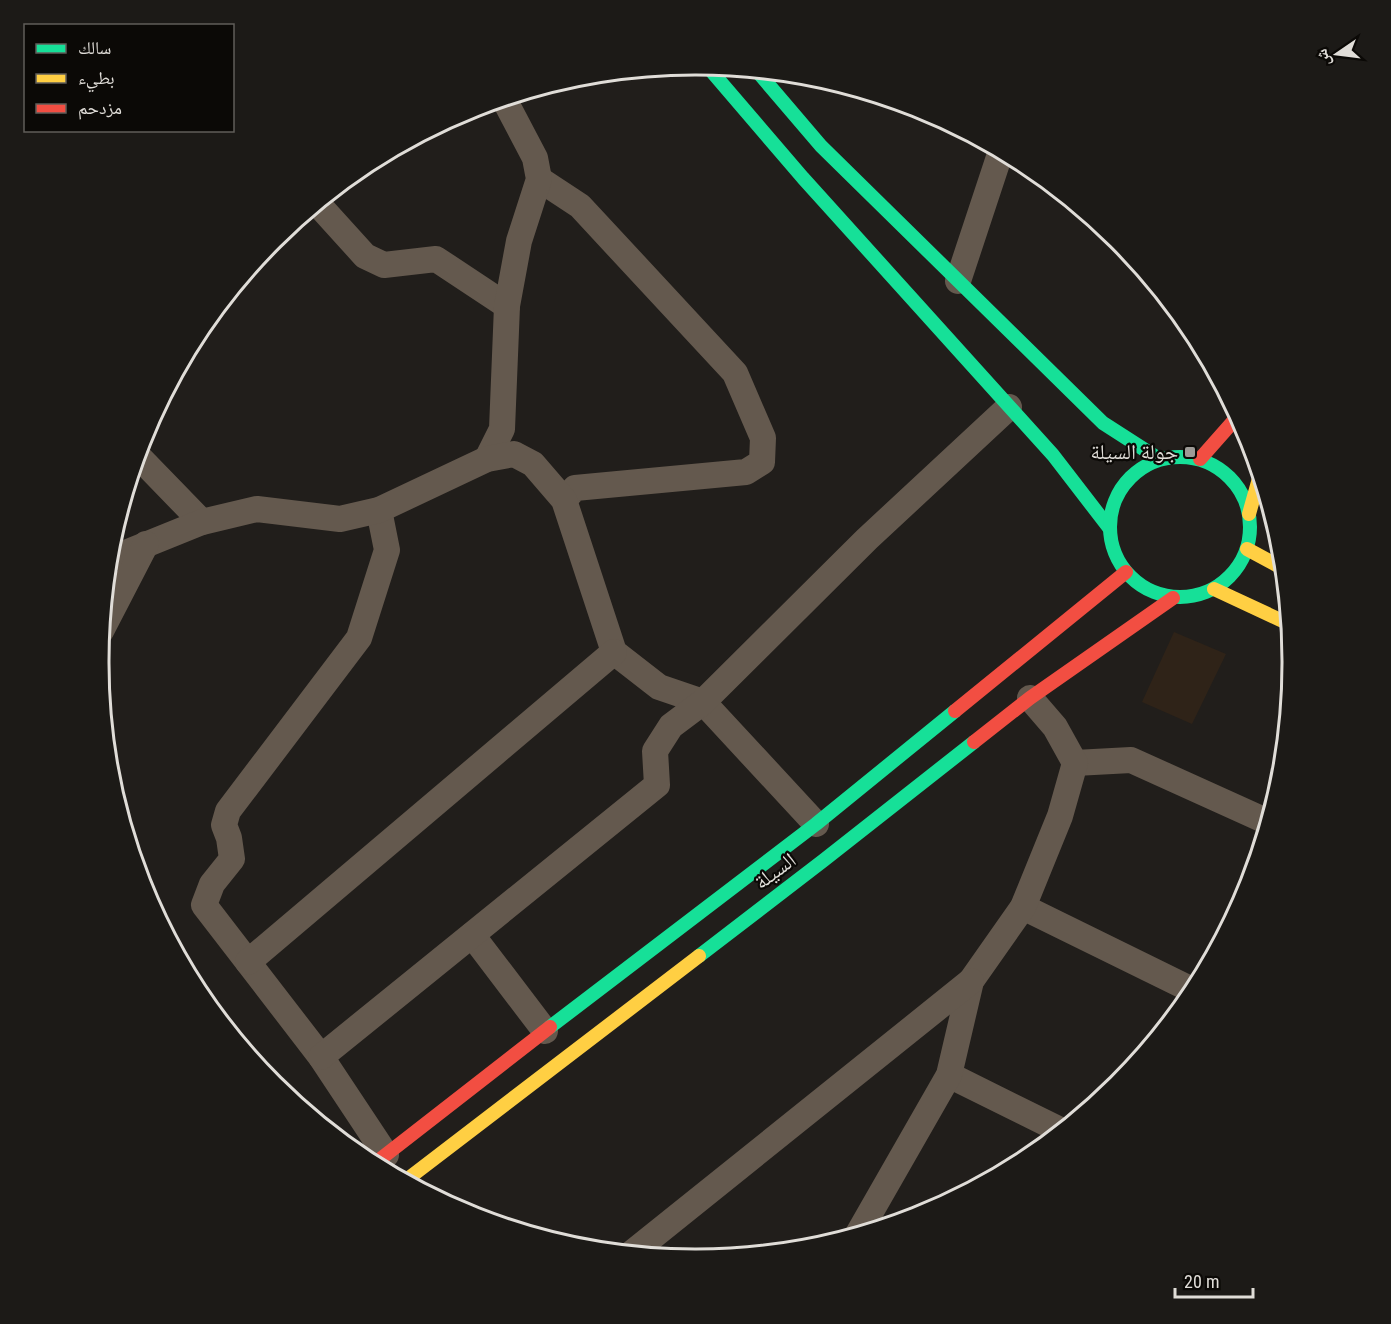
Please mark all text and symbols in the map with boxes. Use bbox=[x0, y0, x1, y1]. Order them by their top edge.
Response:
legend bbox=[24, 24, 234, 132]
north arrow bbox=[1307, 24, 1367, 84]
text: سالك bbox=[78, 37, 111, 58]
text: ش bbox=[1312, 47, 1334, 68]
text: بطيء bbox=[78, 67, 115, 93]
text: مزدحم bbox=[78, 97, 122, 120]
place label: جولة السيلة bbox=[1090, 440, 1178, 464]
marker: جولة السيلة bbox=[1183, 445, 1197, 459]
street label: السيلة bbox=[750, 848, 800, 894]
scale bar bbox=[1175, 1261, 1253, 1299]
text: 20 m bbox=[1184, 1271, 1219, 1292]

